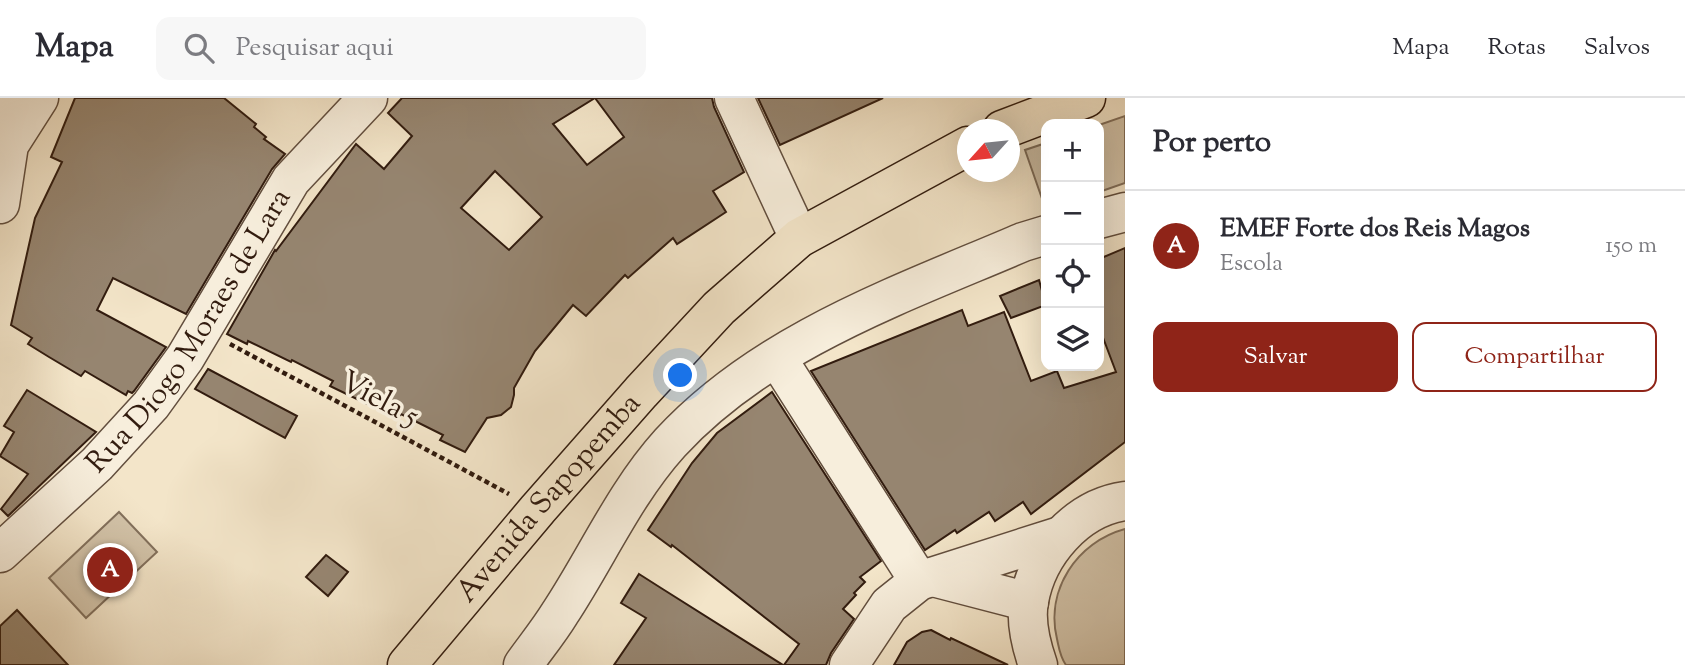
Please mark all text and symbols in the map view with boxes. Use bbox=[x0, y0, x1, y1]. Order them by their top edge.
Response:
search box bbox=[156, 17, 646, 80]
text: Mapa bbox=[35, 24, 114, 72]
icon: search bbox=[180, 29, 218, 67]
text: Pesquisar aqui bbox=[236, 30, 394, 67]
text: Mapa bbox=[1392, 31, 1450, 65]
text: Rotas bbox=[1488, 31, 1546, 65]
text: Salvos bbox=[1584, 31, 1650, 65]
north arrow bbox=[957, 119, 1020, 182]
map controls bbox=[1041, 119, 1104, 371]
button: + bbox=[1041, 119, 1104, 182]
text: Por perto bbox=[1153, 122, 1271, 165]
street label: Rua Diogo Moraes de Lara bbox=[77, 181, 303, 483]
button: − bbox=[1041, 182, 1104, 245]
text: EMEF Forte dos Reis Magos bbox=[1220, 211, 1530, 248]
text: A bbox=[1167, 230, 1185, 263]
text: 150 m bbox=[1605, 230, 1657, 263]
button: locate bbox=[1041, 245, 1104, 308]
text: Escola bbox=[1220, 248, 1283, 281]
button: layers bbox=[1041, 308, 1104, 371]
button: Salvar bbox=[1153, 322, 1398, 392]
button: Compartilhar bbox=[1412, 322, 1657, 392]
your location bbox=[663, 358, 697, 392]
street label: Viela 5 bbox=[332, 361, 426, 439]
street label: Avenida Sapopemba bbox=[446, 384, 652, 612]
pin: A bbox=[87, 544, 133, 596]

